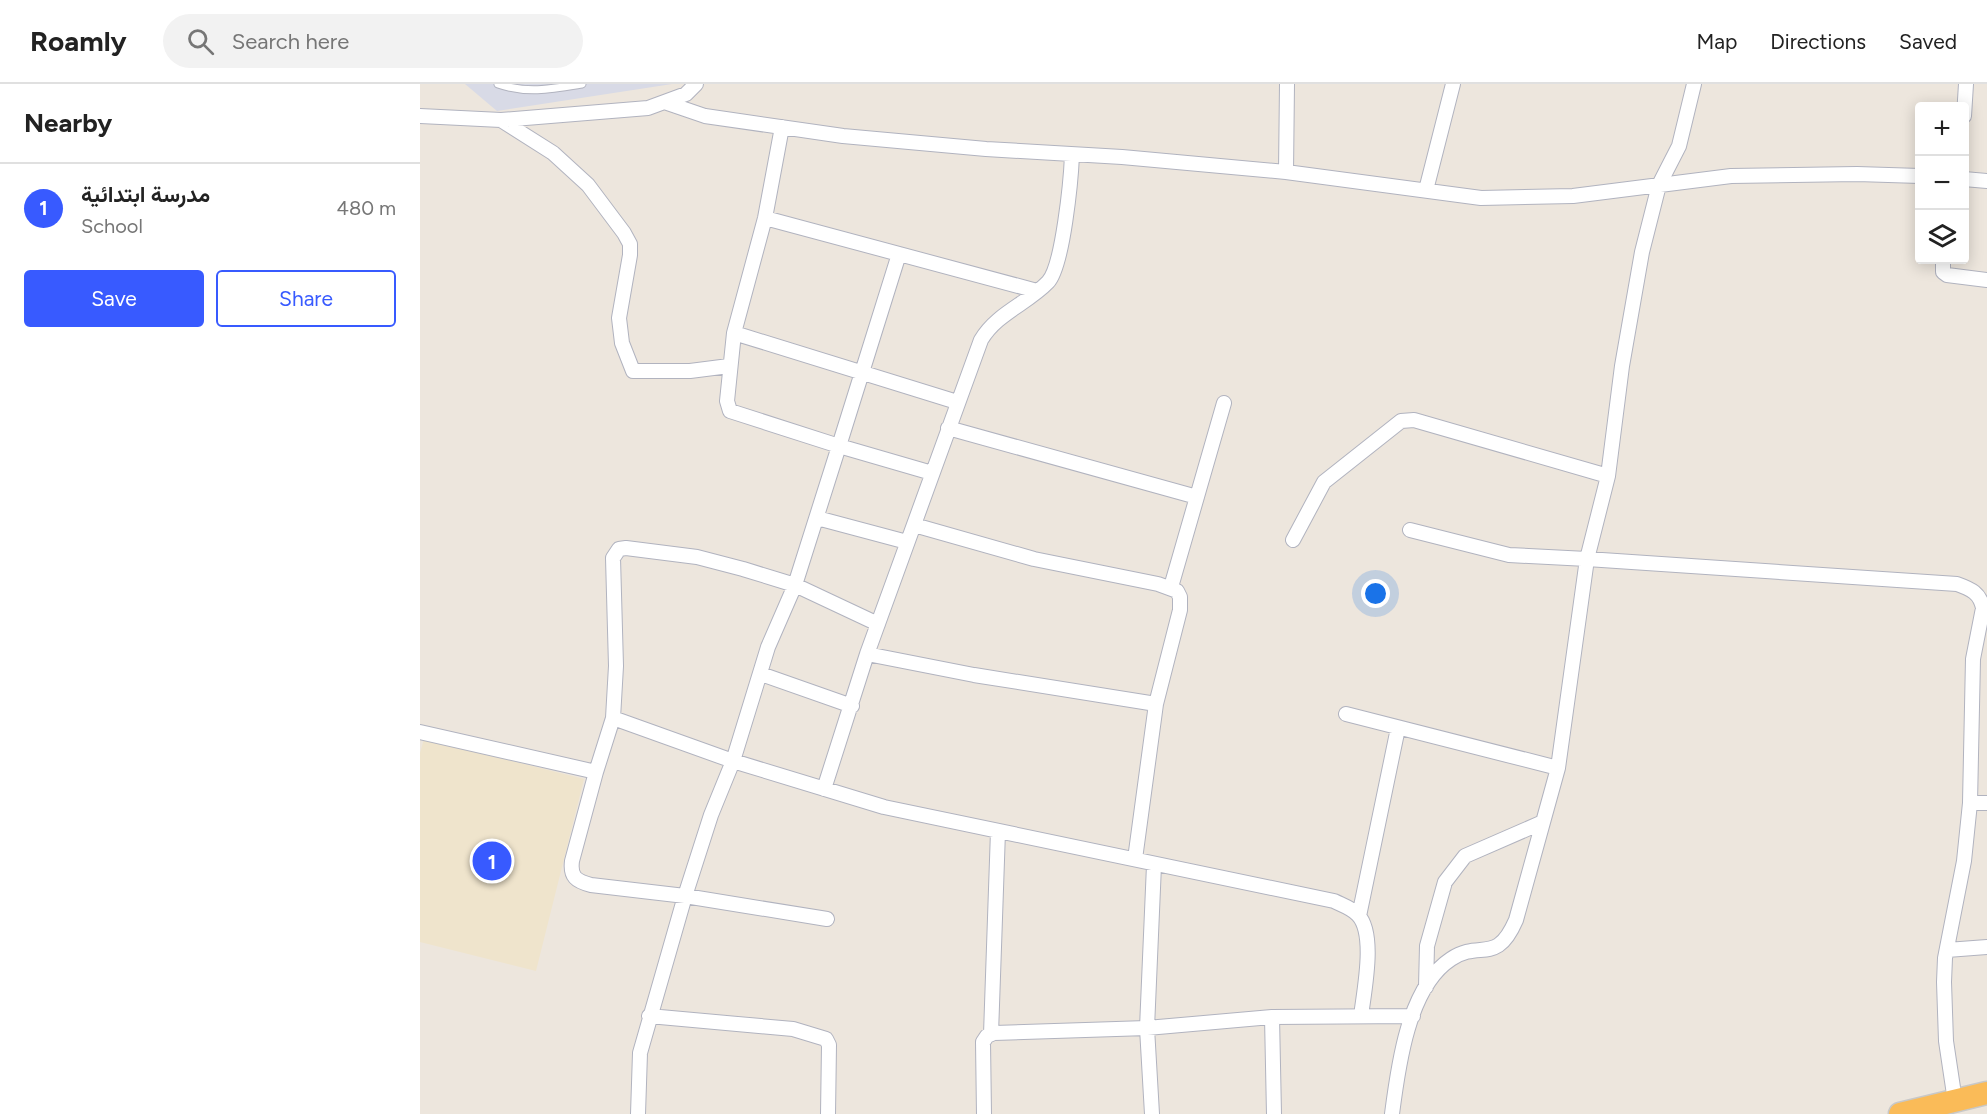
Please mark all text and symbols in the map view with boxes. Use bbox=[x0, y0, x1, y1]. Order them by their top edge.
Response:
search box bbox=[163, 14, 583, 68]
text: Roamly bbox=[30, 24, 127, 58]
icon: search bbox=[184, 25, 217, 58]
text: Search here bbox=[232, 28, 349, 55]
text: Map bbox=[1696, 29, 1737, 54]
text: Directions bbox=[1770, 29, 1866, 54]
text: Saved bbox=[1899, 29, 1957, 54]
map controls bbox=[1915, 102, 1969, 264]
button: + bbox=[1915, 102, 1969, 156]
text: Nearby bbox=[24, 107, 112, 139]
button: − bbox=[1915, 156, 1969, 210]
text: مدرسة ابتدائية bbox=[81, 181, 210, 208]
text: 1 bbox=[39, 196, 48, 220]
text: 480 m bbox=[337, 196, 396, 220]
button: layers bbox=[1915, 210, 1969, 264]
text: School bbox=[81, 214, 143, 238]
button: Save bbox=[24, 270, 204, 327]
button: Share bbox=[216, 270, 396, 327]
your location bbox=[1361, 579, 1390, 608]
pin: 1 bbox=[472, 838, 512, 884]

